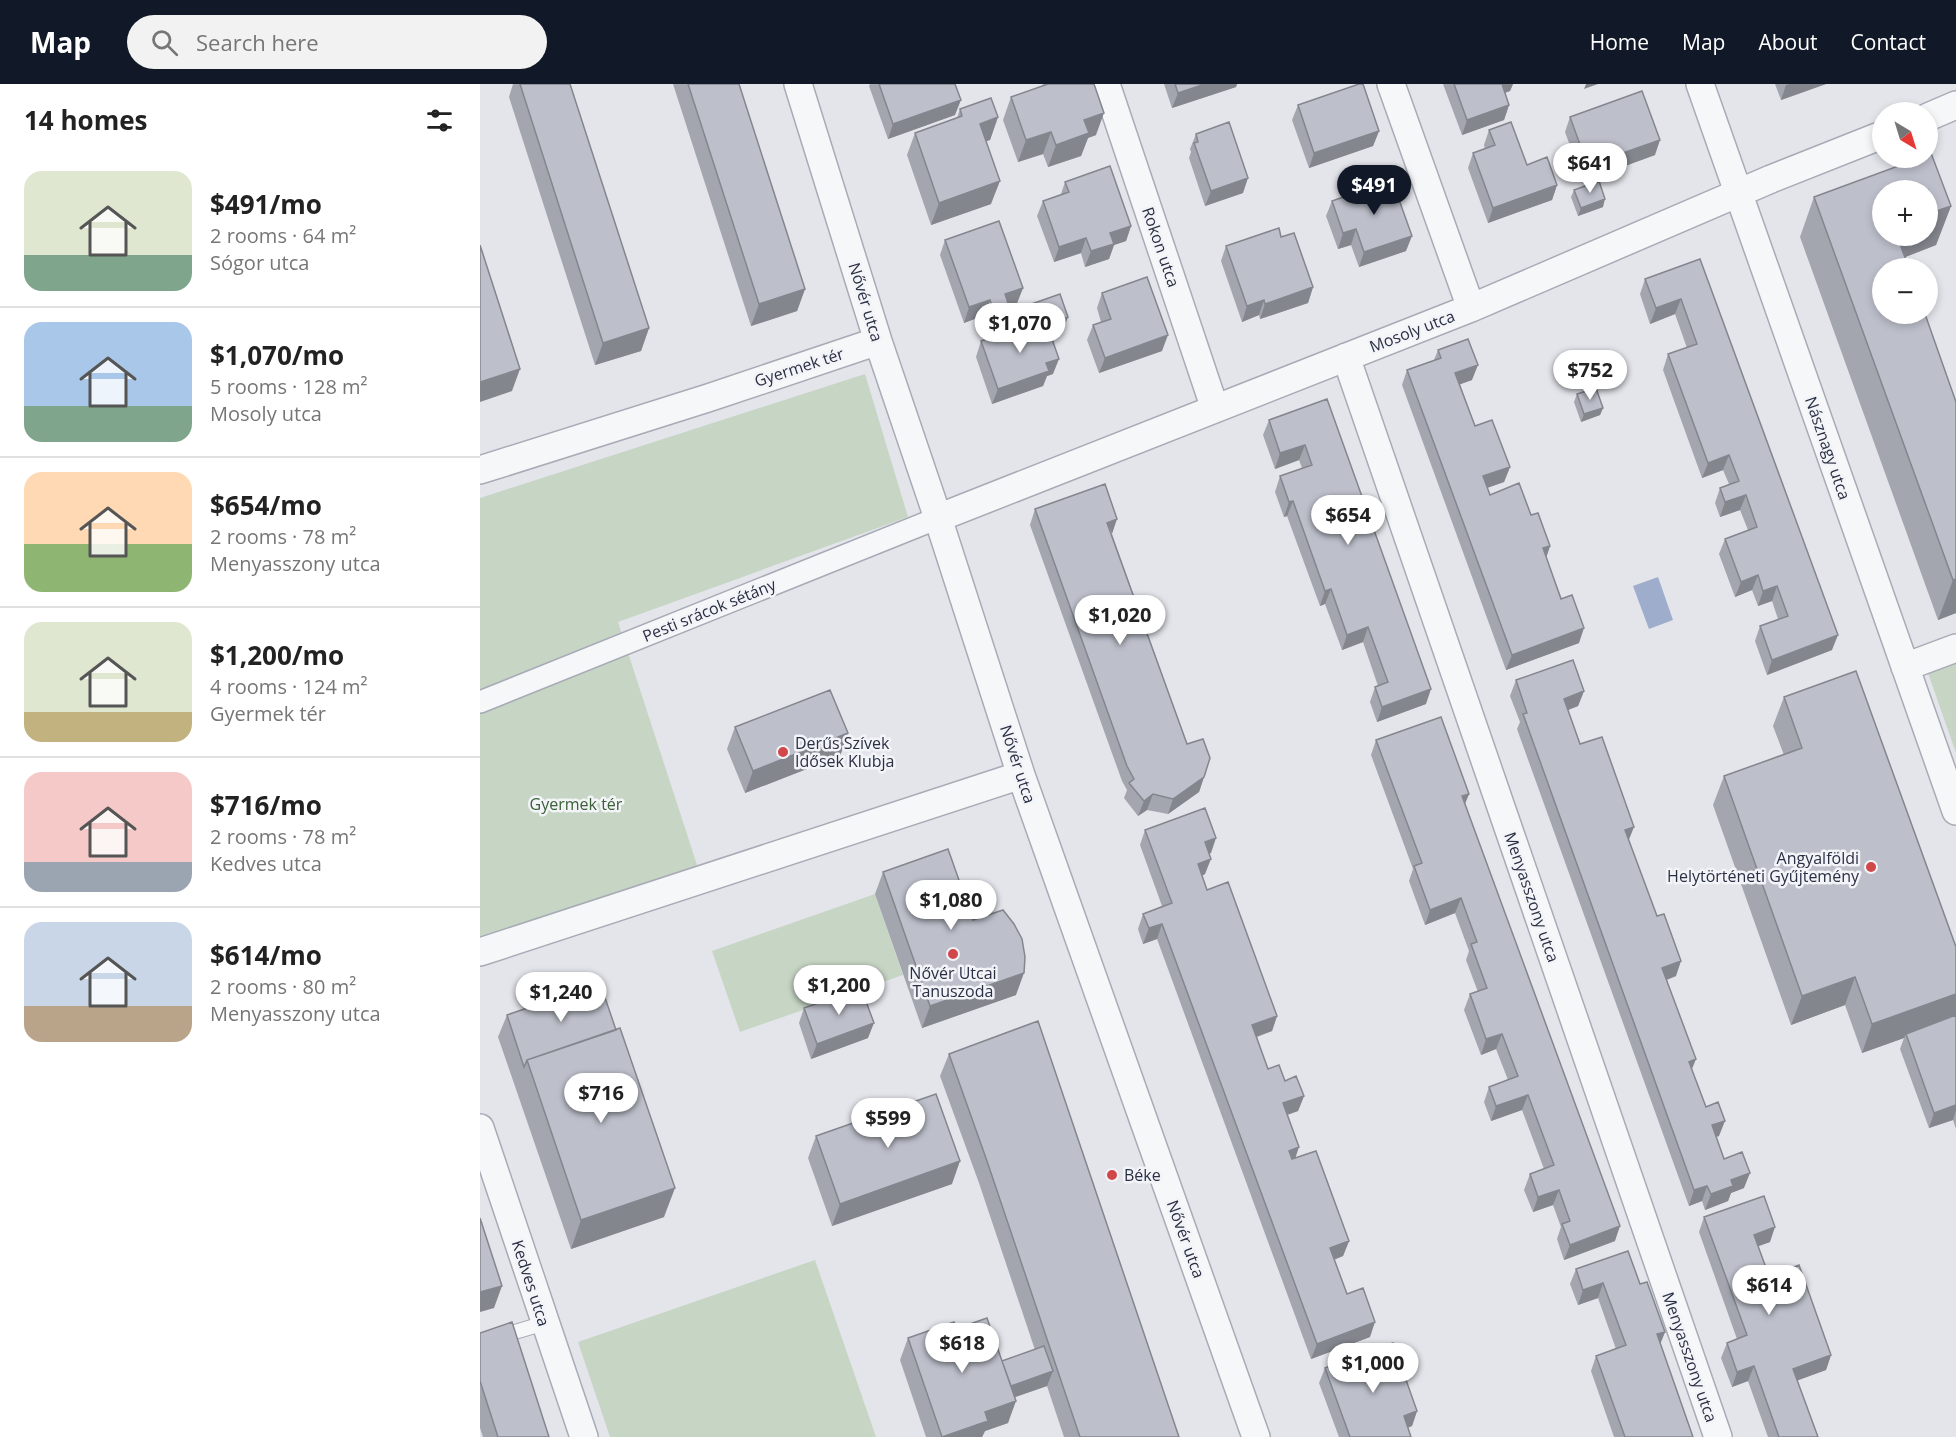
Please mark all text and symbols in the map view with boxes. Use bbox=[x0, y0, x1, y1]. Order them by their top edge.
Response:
search box bbox=[127, 15, 547, 69]
text: Map bbox=[30, 23, 91, 61]
icon: search bbox=[148, 26, 181, 59]
text: Search here bbox=[196, 27, 319, 57]
text: Home bbox=[1590, 28, 1649, 56]
text: Map bbox=[1682, 28, 1725, 56]
text: About bbox=[1758, 28, 1818, 56]
text: Contact bbox=[1851, 28, 1926, 56]
text: 14 homes bbox=[24, 102, 148, 138]
north arrow bbox=[1872, 102, 1938, 168]
map controls bbox=[1872, 102, 1938, 324]
icon: filters bbox=[423, 104, 456, 137]
pin: $641 bbox=[1554, 143, 1626, 194]
text: $641 bbox=[1567, 149, 1613, 176]
pin: $491 bbox=[1338, 165, 1410, 216]
text: $491 bbox=[1351, 171, 1397, 198]
button: + bbox=[1872, 180, 1938, 246]
text: $491/mo bbox=[210, 186, 322, 222]
icon: home bbox=[72, 195, 144, 267]
street label: Rokon utca bbox=[1137, 204, 1185, 290]
text: 2 rooms · 64 m² bbox=[210, 222, 356, 249]
text: Sógor utca bbox=[210, 249, 309, 276]
button: − bbox=[1872, 258, 1938, 324]
street label: Nővér utca bbox=[844, 260, 888, 344]
pin: $1,070 bbox=[971, 303, 1069, 354]
street label: Mosoly utca bbox=[1366, 305, 1458, 357]
text: $1,070 bbox=[989, 309, 1051, 336]
text: $1,070/mo bbox=[210, 337, 344, 373]
street label: Gyermek tér bbox=[751, 342, 847, 392]
icon: home bbox=[72, 346, 144, 418]
pin: $752 bbox=[1554, 350, 1626, 401]
text: $752 bbox=[1567, 356, 1613, 383]
text: 5 rooms · 128 m² bbox=[210, 373, 368, 400]
street label: Násznagy utca bbox=[1800, 394, 1856, 502]
text: Mosoly utca bbox=[210, 400, 322, 427]
text: $654/mo bbox=[210, 487, 322, 523]
pin: $654 bbox=[1312, 495, 1384, 546]
icon: home bbox=[72, 496, 144, 568]
text: $654 bbox=[1325, 501, 1371, 528]
text: 2 rooms · 78 m² bbox=[210, 523, 356, 550]
text: Menyasszony utca bbox=[210, 550, 381, 577]
street label: Pesti srácok sétány bbox=[639, 573, 780, 647]
pin: $1,020 bbox=[1071, 595, 1169, 646]
text: $1,020 bbox=[1089, 601, 1151, 628]
text: $1,200/mo bbox=[210, 637, 344, 673]
icon: home bbox=[72, 646, 144, 718]
text: 4 rooms · 124 m² bbox=[210, 673, 368, 700]
text: Gyermek tér bbox=[210, 700, 326, 727]
street label: Nővér utca bbox=[995, 722, 1041, 806]
place label: Derűs Szívek Idősek Klubja bbox=[795, 732, 894, 772]
marker: Derűs Szívek Idősek Klubja bbox=[776, 745, 790, 759]
text: $716/mo bbox=[210, 787, 322, 823]
park label: Gyermek tér bbox=[530, 793, 623, 815]
icon: home bbox=[72, 796, 144, 868]
text: 2 rooms · 78 m² bbox=[210, 823, 356, 850]
street label: Menyasszony utca bbox=[1499, 829, 1565, 965]
place label: Angyalföldi Helytörténeti Gyűjtemény bbox=[1667, 847, 1860, 887]
text: Kedves utca bbox=[210, 850, 322, 877]
marker: Angyalföldi Helytörténeti Gyűjtemény bbox=[1864, 860, 1878, 874]
pin: $1,080 bbox=[902, 880, 1000, 931]
text: $1,080 bbox=[920, 886, 982, 913]
text: $614/mo bbox=[210, 937, 322, 973]
icon: home bbox=[72, 946, 144, 1018]
marker: Nővér Utcai Tanuszoda bbox=[946, 947, 960, 961]
place label: Nővér Utcai Tanuszoda bbox=[909, 962, 997, 1002]
pin: $1,200 bbox=[790, 965, 888, 1016]
text: $1,200 bbox=[808, 971, 870, 998]
pin: $1,240 bbox=[512, 972, 610, 1023]
text: 2 rooms · 80 m² bbox=[210, 973, 356, 1000]
text: $1,240 bbox=[530, 978, 592, 1005]
text: Menyasszony utca bbox=[210, 1000, 381, 1027]
pin: $716 bbox=[565, 1073, 637, 1124]
text: $716 bbox=[578, 1079, 624, 1106]
pin: $599 bbox=[852, 1098, 924, 1149]
text: $599 bbox=[865, 1104, 911, 1131]
place label: Béke bbox=[1124, 1164, 1161, 1186]
marker: Béke bbox=[1105, 1168, 1119, 1182]
street label: Nővér utca bbox=[1162, 1197, 1210, 1281]
street label: Kedves utca bbox=[507, 1237, 555, 1329]
pin: $614 bbox=[1733, 1265, 1805, 1316]
text: $614 bbox=[1746, 1271, 1792, 1298]
street label: Menyasszony utca bbox=[1657, 1289, 1723, 1425]
pin: $618 bbox=[926, 1323, 998, 1374]
text: $618 bbox=[939, 1329, 985, 1356]
pin: $1,000 bbox=[1324, 1343, 1422, 1394]
text: $1,000 bbox=[1342, 1349, 1404, 1376]

